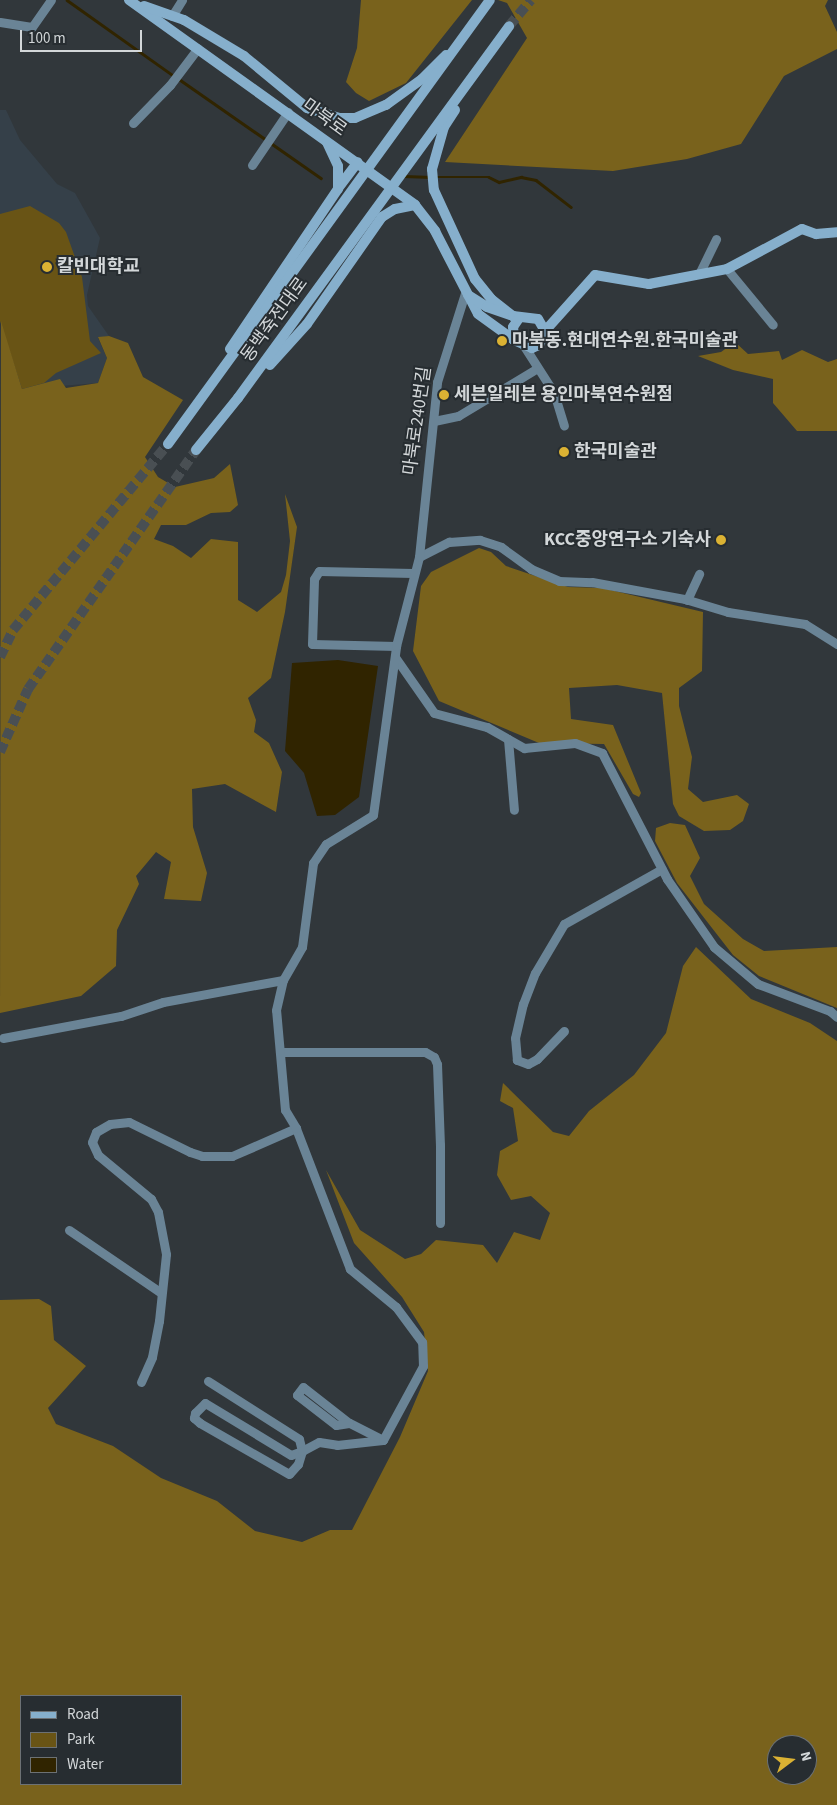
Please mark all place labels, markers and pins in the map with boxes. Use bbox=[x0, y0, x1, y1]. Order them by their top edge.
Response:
place label: 칼빈대학교 bbox=[57, 256, 140, 278]
marker: 칼빈대학교 bbox=[41, 261, 53, 273]
place label: 마북동.현대연수원.한국미술관 bbox=[512, 330, 738, 352]
marker: 마북동.현대연수원.한국미술관 bbox=[496, 335, 508, 347]
place label: 세븐일레븐 용인마북연수원점 bbox=[454, 384, 673, 406]
marker: 세븐일레븐 용인마북연수원점 bbox=[438, 389, 450, 401]
place label: 한국미술관 bbox=[574, 441, 657, 463]
marker: 한국미술관 bbox=[558, 446, 570, 458]
place label: KCC중앙연구소 기숙사 bbox=[544, 529, 711, 551]
marker: KCC중앙연구소 기숙사 bbox=[715, 534, 727, 546]

